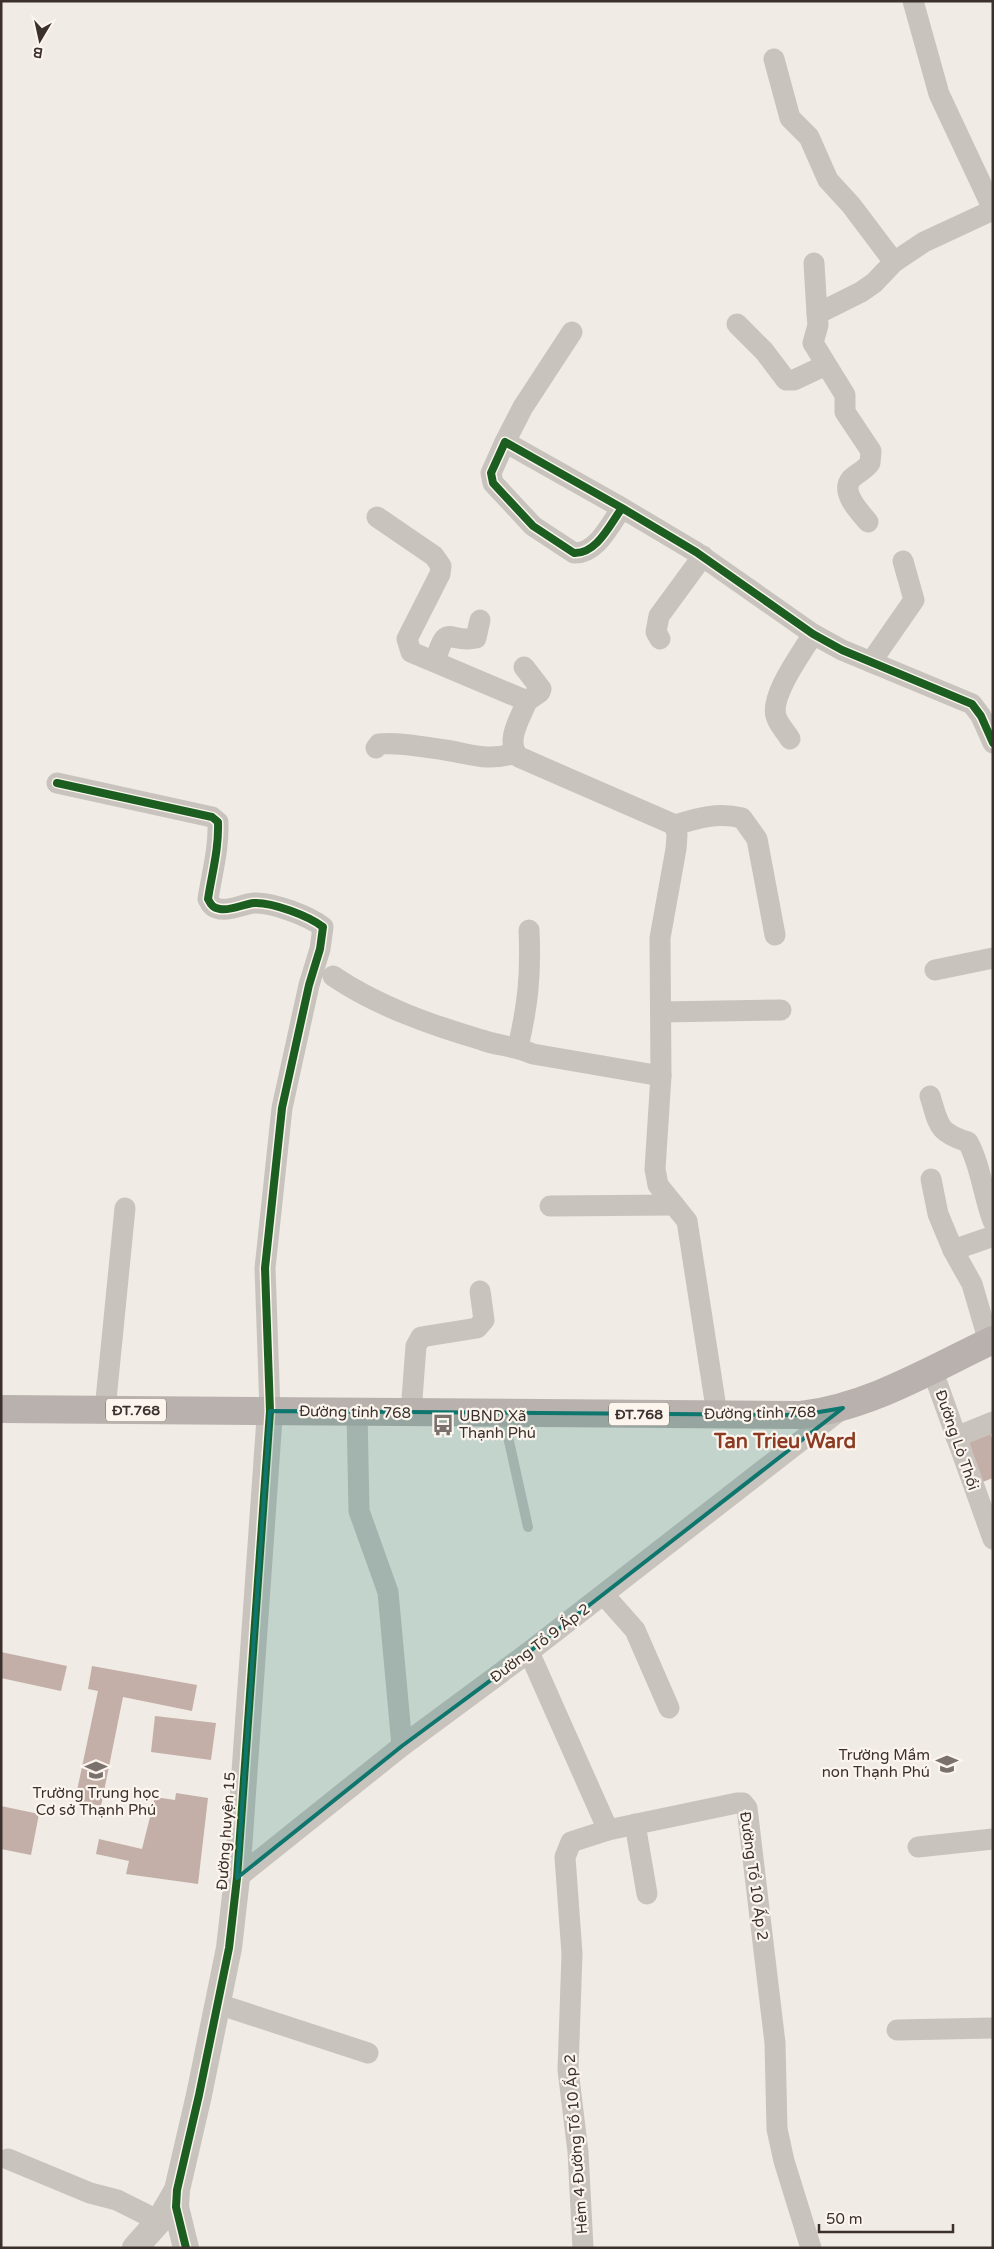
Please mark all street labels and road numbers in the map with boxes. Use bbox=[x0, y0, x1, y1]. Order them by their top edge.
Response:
street label: Đường Lò Thổi bbox=[931, 1388, 983, 1492]
road number: ĐT.768 bbox=[106, 1398, 166, 1422]
street label: Đường tỉnh 768 bbox=[299, 1402, 411, 1422]
road number: ĐT.768 bbox=[609, 1402, 669, 1426]
street label: Đường tỉnh 768 bbox=[704, 1403, 816, 1423]
street label: Đường Tổ 9 Ấp 2 bbox=[486, 1599, 594, 1686]
street label: Đường huyện 15 bbox=[213, 1771, 239, 1891]
street label: Đường Tổ 10 Ấp 2 bbox=[736, 1810, 773, 1942]
street label: Hẻm 4 Đường Tổ 10 Ấp 2 bbox=[560, 2053, 591, 2235]

